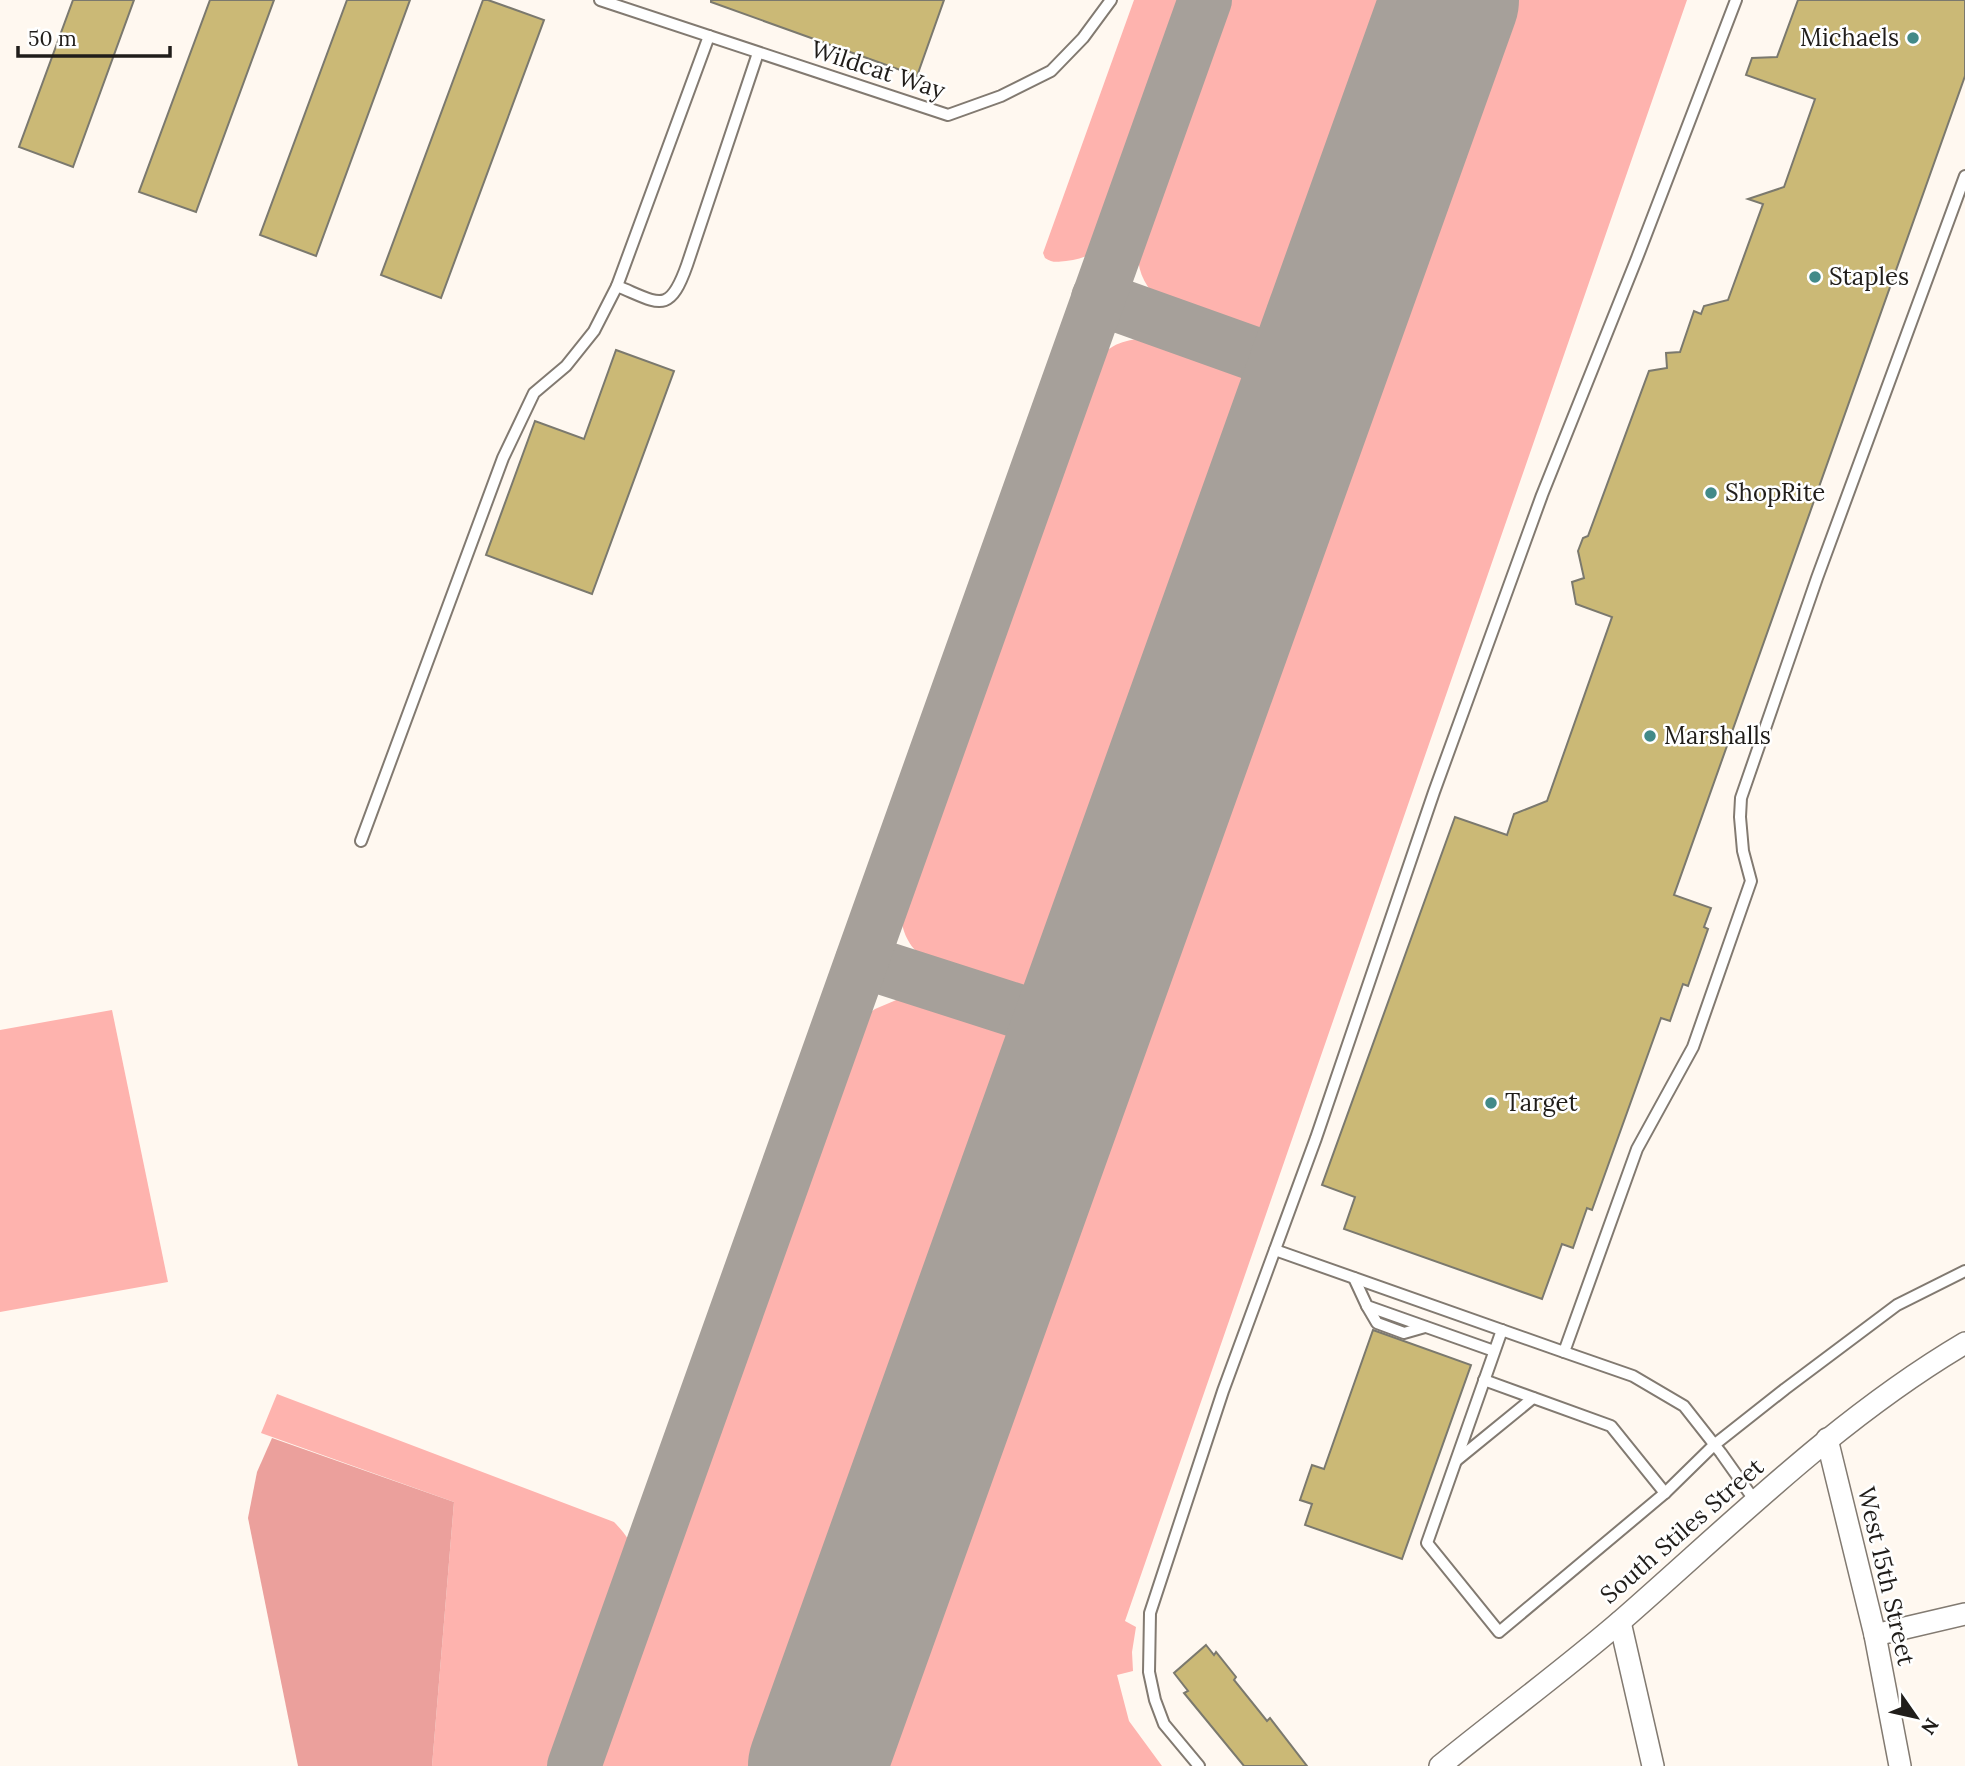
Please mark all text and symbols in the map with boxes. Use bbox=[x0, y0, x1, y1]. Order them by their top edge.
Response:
scale bar bbox=[18, 14, 170, 58]
place label: Michaels bbox=[1800, 22, 1899, 53]
text: 50 m bbox=[28, 25, 77, 52]
marker: Michaels bbox=[1905, 30, 1921, 46]
street label: Wildcat Way bbox=[807, 33, 950, 106]
place label: Staples bbox=[1829, 261, 1909, 292]
marker: Staples bbox=[1807, 269, 1823, 285]
place label: ShopRite bbox=[1725, 477, 1825, 508]
marker: ShopRite bbox=[1703, 485, 1719, 501]
place label: Marshalls bbox=[1664, 720, 1771, 751]
marker: Marshalls bbox=[1642, 728, 1658, 744]
place label: Target bbox=[1505, 1087, 1578, 1118]
marker: Target bbox=[1483, 1095, 1499, 1111]
street label: South Stiles Street bbox=[1594, 1451, 1770, 1610]
street label: West 15th Street bbox=[1851, 1483, 1922, 1669]
north arrow bbox=[1881, 1682, 1951, 1752]
text: N bbox=[1916, 1714, 1944, 1740]

